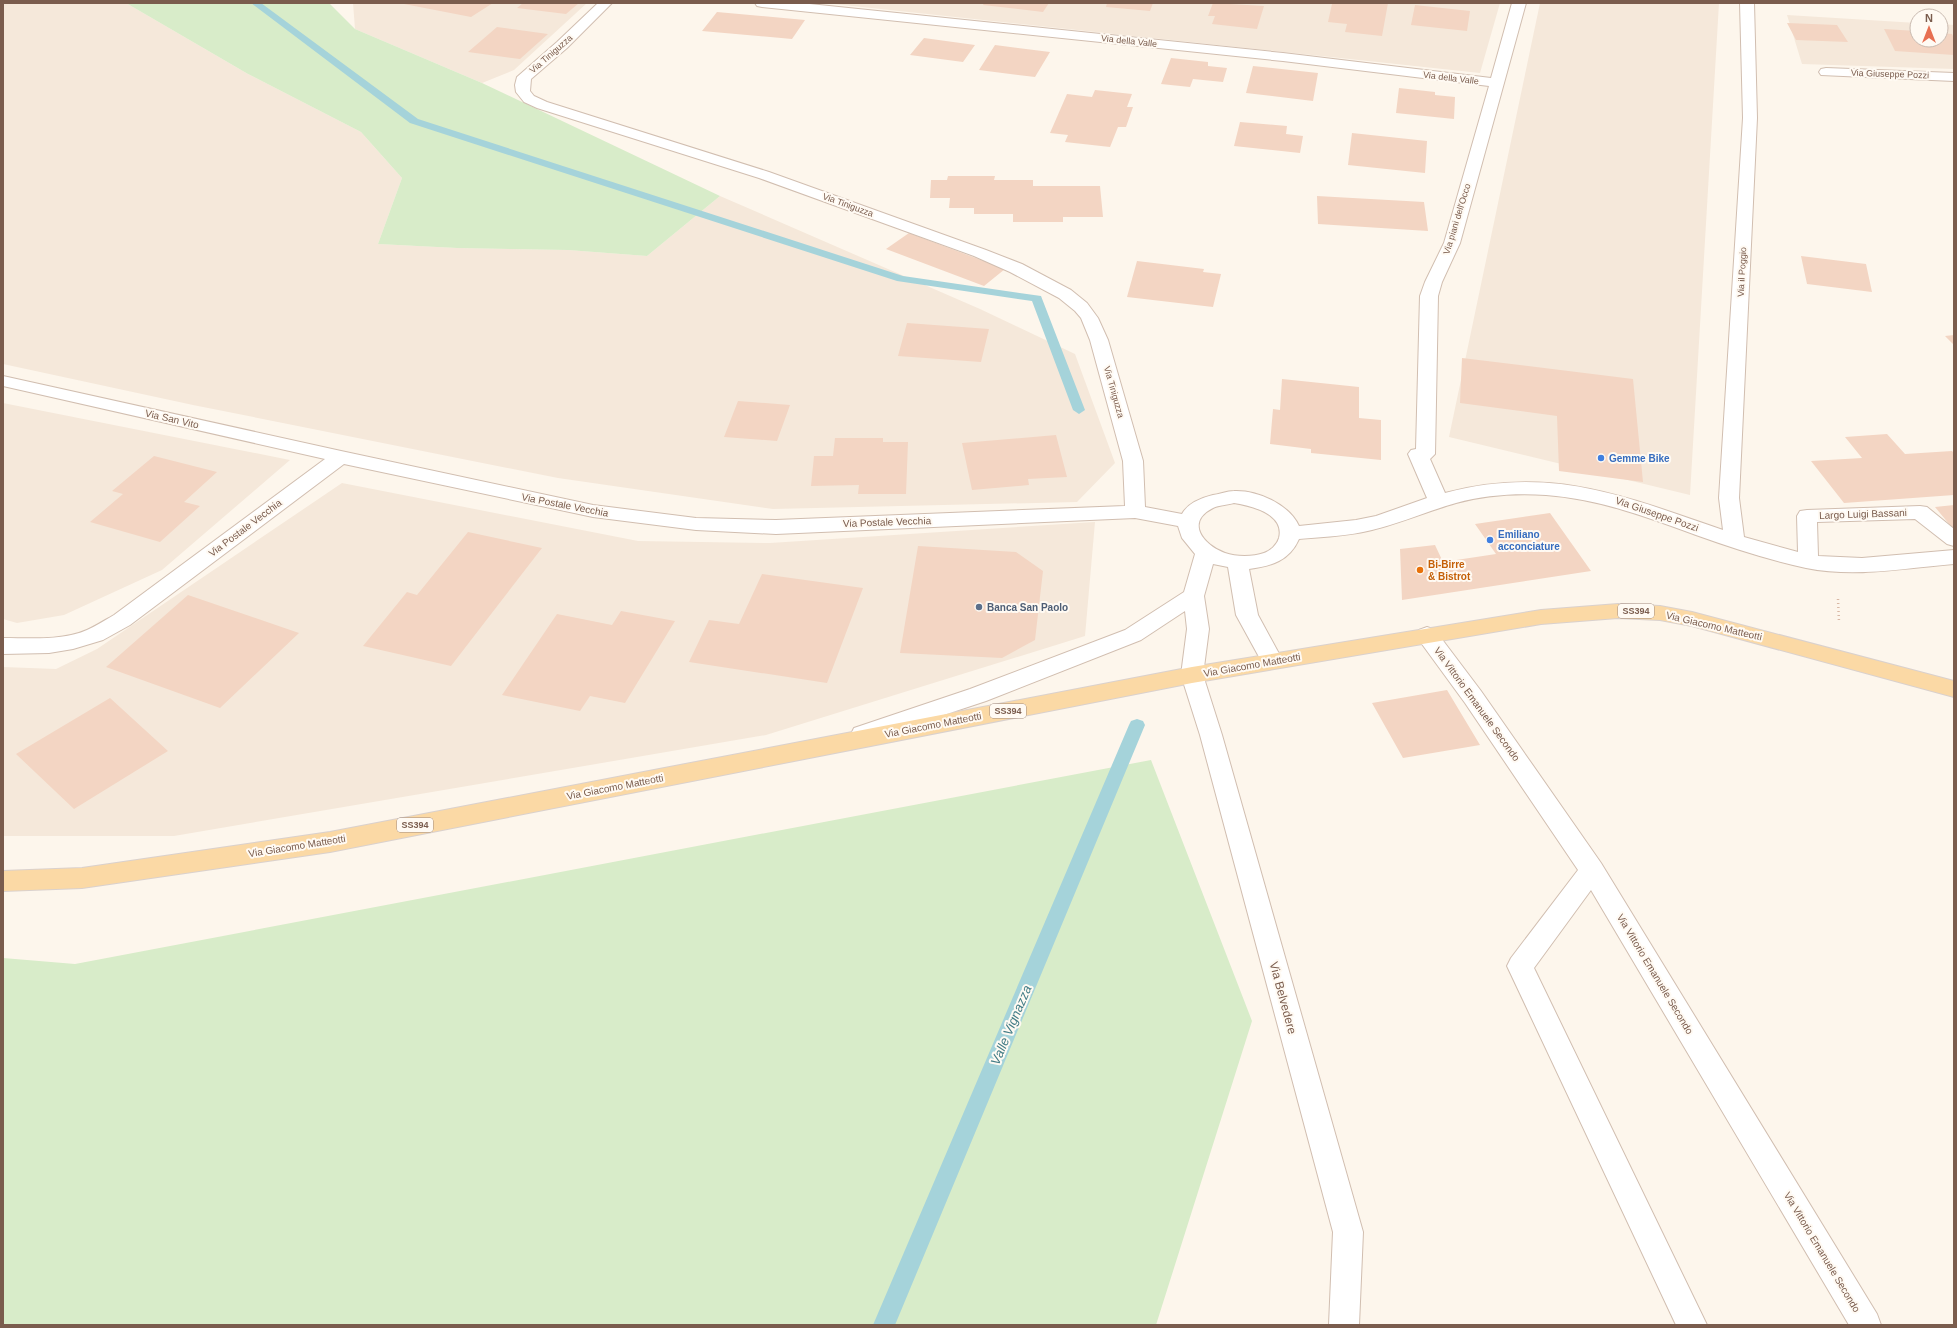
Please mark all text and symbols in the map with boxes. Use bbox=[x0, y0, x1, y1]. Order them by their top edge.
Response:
north arrow bbox=[1909, 8, 1949, 48]
text: N bbox=[1925, 12, 1933, 24]
street label: Via Tiniguzza bbox=[528, 33, 574, 75]
street label: Via della Valle bbox=[1101, 33, 1157, 49]
street label: Via Giuseppe Pozzi bbox=[1851, 68, 1929, 80]
street label: Via della Valle bbox=[1422, 70, 1480, 86]
street label: Via piani dell'Occo bbox=[1441, 182, 1473, 256]
street label: Via Tiniguzza bbox=[821, 191, 875, 219]
street label: Via il Poggio bbox=[1736, 247, 1748, 297]
street label: Via Tiniguzza bbox=[1102, 365, 1126, 419]
street label: Via San Vito bbox=[144, 407, 200, 431]
marker: Gemme Bike bbox=[1596, 453, 1606, 463]
place label: Gemme Bike bbox=[1609, 453, 1670, 464]
street label: Via Postale Vecchia bbox=[521, 491, 610, 519]
street label: Via Giuseppe Pozzi bbox=[1614, 495, 1700, 533]
street label: Via Postale Vecchia bbox=[206, 497, 284, 559]
street label: Largo Luigi Bassani bbox=[1819, 507, 1907, 521]
street label: Via Postale Vecchia bbox=[843, 515, 932, 529]
place label: Emiliano acconciature bbox=[1498, 529, 1560, 552]
marker: Emiliano acconciature bbox=[1485, 535, 1495, 545]
place label: Bi-Birre & Bistrot bbox=[1428, 559, 1471, 582]
marker: Bi-Birre & Bistrot bbox=[1415, 565, 1425, 575]
marker: Banca San Paolo bbox=[974, 602, 984, 612]
place label: Banca San Paolo bbox=[987, 602, 1068, 613]
road number: SS394 bbox=[1618, 604, 1654, 618]
street label: Via Giacomo Matteotti bbox=[1665, 610, 1763, 642]
street label: Via Vittorio Emanuele Secondo bbox=[1432, 645, 1522, 763]
street label: Via Giacomo Matteotti bbox=[1203, 651, 1301, 679]
road number: SS394 bbox=[990, 704, 1026, 718]
street label: Via Giacomo Matteotti bbox=[884, 710, 982, 740]
street label: Via Giacomo Matteotti bbox=[566, 772, 664, 802]
road number: SS394 bbox=[397, 818, 433, 832]
street label: Via Giacomo Matteotti bbox=[248, 833, 346, 859]
street label: Via Vittorio Emanuele Secondo bbox=[1615, 912, 1695, 1036]
street label: Via Belvedere bbox=[1267, 960, 1299, 1036]
water label: Valle Vignazza bbox=[987, 983, 1035, 1067]
street label: Via Vittorio Emanuele Secondo bbox=[1782, 1190, 1862, 1314]

